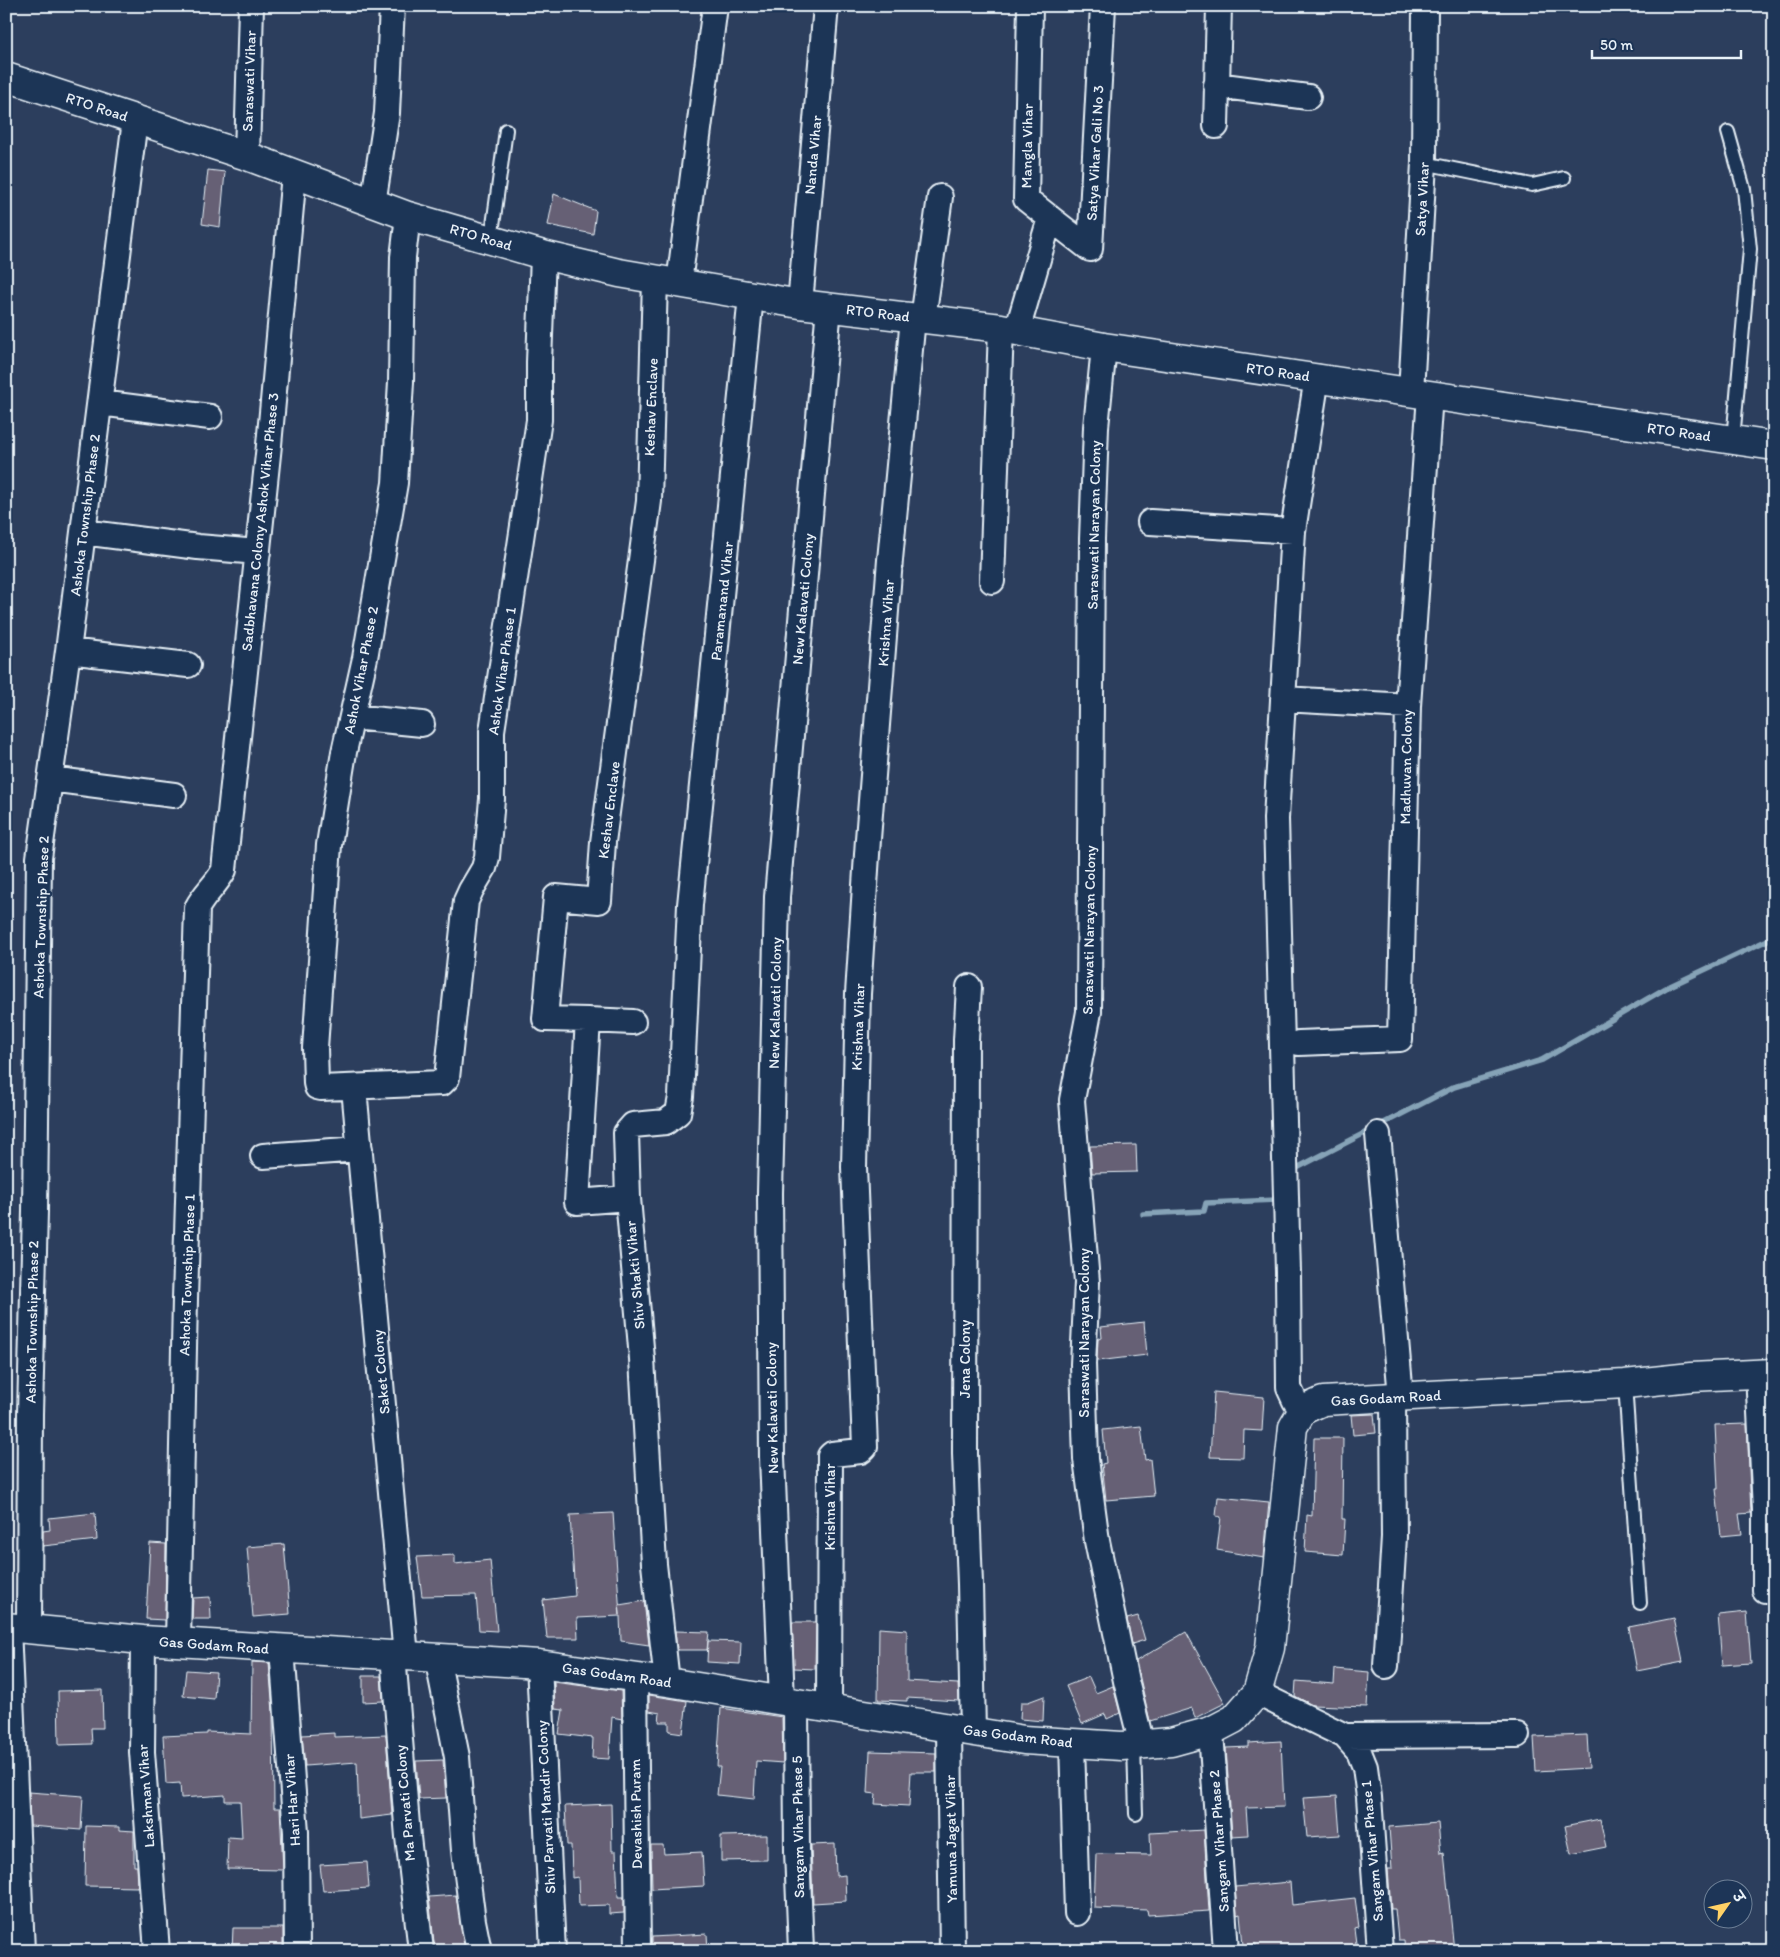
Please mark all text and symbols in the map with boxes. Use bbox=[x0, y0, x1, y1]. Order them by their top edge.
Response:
scale bar bbox=[1592, 28, 1741, 60]
street label: Saraswati Vihar bbox=[238, 30, 260, 132]
text: 50 m bbox=[1600, 36, 1633, 54]
street label: Satya Vihar Gali No 3 bbox=[1082, 85, 1108, 221]
street label: RTO Road bbox=[64, 89, 131, 126]
street label: Mangla Vihar bbox=[1017, 103, 1037, 189]
street label: Nanda Vihar bbox=[801, 115, 825, 195]
street label: Satya Vihar bbox=[1411, 162, 1433, 236]
street label: RTO Road bbox=[448, 219, 515, 255]
street label: RTO Road bbox=[845, 300, 912, 326]
street label: Keshav Enclave bbox=[640, 358, 662, 456]
street label: RTO Road bbox=[1245, 359, 1312, 385]
street label: Sadbhavana Colony Ashok Vihar Phase 3 bbox=[237, 392, 283, 652]
street label: RTO Road bbox=[1646, 419, 1713, 445]
street label: Ashoka Township Phase 2 bbox=[66, 433, 104, 597]
street label: Saraswati Narayan Colony bbox=[1084, 440, 1104, 610]
street label: New Kalavati Colony bbox=[788, 532, 818, 666]
street label: Paramanand Vihar bbox=[707, 541, 737, 661]
street label: Krishna Vihar bbox=[874, 579, 898, 667]
street label: Ashok Vihar Phase 2 bbox=[340, 605, 382, 735]
street label: Ashok Vihar Phase 1 bbox=[484, 606, 520, 736]
street label: Madhuvan Colony bbox=[1396, 709, 1416, 825]
street label: Keshav Enclave bbox=[594, 760, 624, 860]
street label: Ashoka Township Phase 2 bbox=[29, 835, 53, 999]
street label: Saraswati Narayan Colony bbox=[1079, 845, 1099, 1015]
street label: New Kalavati Colony bbox=[765, 937, 785, 1069]
street label: Krishna Vihar bbox=[847, 983, 869, 1071]
street label: Ashoka Township Phase 1 bbox=[175, 1194, 199, 1356]
street label: Shiv Shakti Vihar bbox=[621, 1220, 649, 1330]
street label: Ashoka Township Phase 2 bbox=[22, 1240, 42, 1404]
street label: Saraswati Narayan Colony bbox=[1075, 1248, 1093, 1418]
street label: Jena Colony bbox=[956, 1320, 974, 1398]
street label: Saket Colony bbox=[368, 1329, 394, 1415]
street label: New Kalavati Colony bbox=[762, 1342, 782, 1474]
street label: Gas Godam Road bbox=[1330, 1386, 1442, 1410]
street label: Krishna Vihar bbox=[821, 1463, 839, 1551]
street label: Gas Godam Road bbox=[158, 1632, 270, 1658]
street label: Gas Godam Road bbox=[561, 1658, 674, 1692]
street label: Shiv Parvati Mandir Colony bbox=[532, 1720, 560, 1894]
street label: Gas Godam Road bbox=[962, 1720, 1075, 1752]
street label: Lakshman Vihar bbox=[133, 1744, 159, 1848]
street label: Ma Parvati Colony bbox=[391, 1744, 419, 1862]
street label: Hari Har Vihar bbox=[280, 1753, 304, 1847]
street label: Sangam Vihar Phase 5 bbox=[788, 1756, 808, 1898]
street label: Devashish Puram bbox=[626, 1758, 646, 1869]
street label: Sangam Vihar Phase 2 bbox=[1205, 1769, 1233, 1913]
street label: Yamuna Jagat Vihar bbox=[941, 1775, 961, 1903]
street label: Sangam Vihar Phase 1 bbox=[1357, 1780, 1387, 1922]
north arrow bbox=[1702, 1880, 1752, 1930]
text: उ bbox=[1728, 1887, 1749, 1907]

